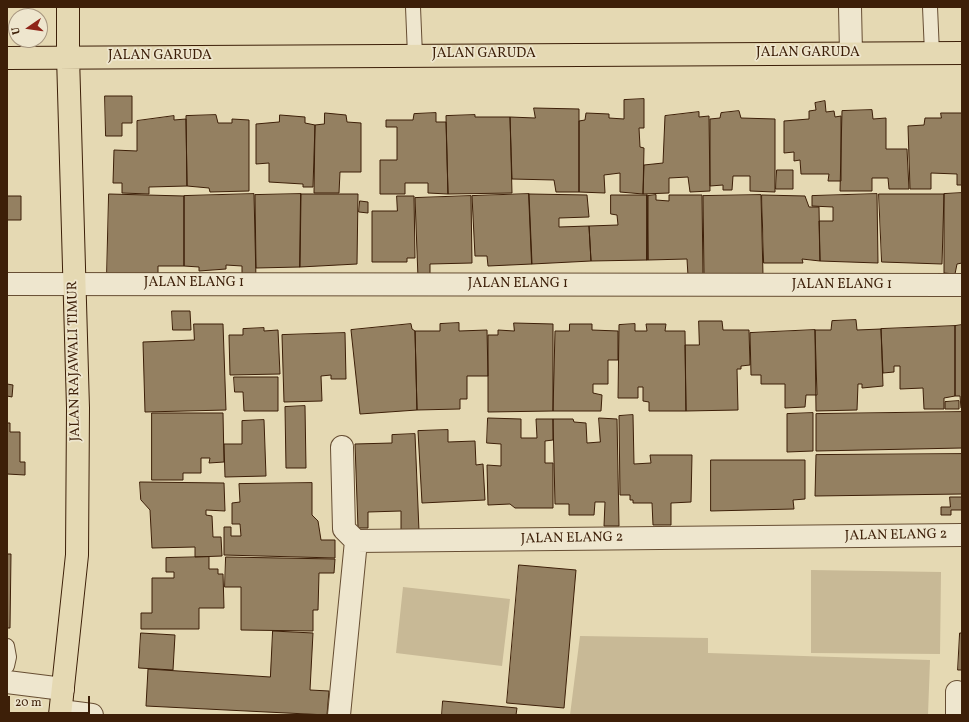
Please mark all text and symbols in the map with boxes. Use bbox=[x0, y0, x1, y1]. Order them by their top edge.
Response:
north arrow bbox=[8, 8, 48, 48]
text: U bbox=[9, 25, 25, 36]
street label: JALAN GARUDA bbox=[756, 45, 860, 61]
street label: JALAN GARUDA bbox=[432, 46, 536, 62]
street label: JALAN GARUDA bbox=[108, 48, 212, 64]
street label: JALAN ELANG 1 bbox=[144, 275, 244, 291]
street label: JALAN ELANG 1 bbox=[468, 276, 568, 292]
street label: JALAN ELANG 1 bbox=[792, 277, 892, 293]
street label: JALAN RAJAWALI TIMUR bbox=[65, 281, 85, 441]
street label: JALAN ELANG 2 bbox=[845, 527, 947, 545]
street label: JALAN ELANG 2 bbox=[521, 530, 623, 548]
scale bar bbox=[10, 688, 92, 714]
text: 20 m bbox=[15, 695, 42, 711]

